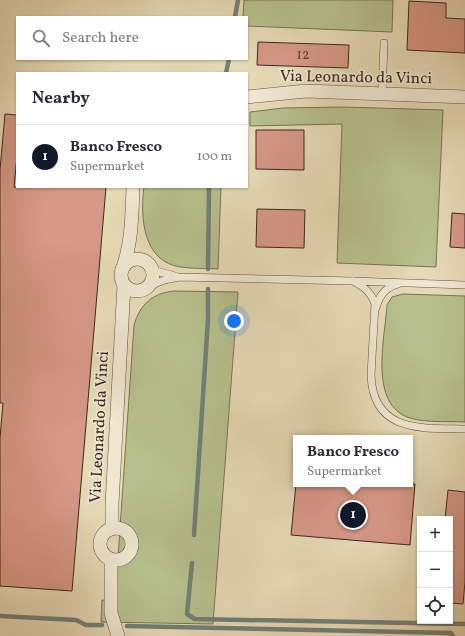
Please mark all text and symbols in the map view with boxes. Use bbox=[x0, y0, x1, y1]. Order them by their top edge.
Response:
search box bbox=[16, 16, 248, 60]
icon: search bbox=[30, 27, 52, 49]
text: Search here bbox=[62, 28, 139, 49]
house number: 12 bbox=[297, 46, 309, 65]
street label: Via Leonardo da Vinci bbox=[280, 66, 433, 90]
text: Nearby bbox=[32, 87, 90, 110]
text: Banco Fresco bbox=[70, 137, 162, 158]
text: 1 bbox=[42, 148, 48, 166]
text: 100 m bbox=[197, 148, 232, 166]
text: Supermarket bbox=[70, 158, 145, 176]
your location bbox=[224, 311, 244, 331]
street label: Via Leonardo da Vinci bbox=[85, 350, 115, 504]
popup bbox=[293, 435, 413, 487]
text: Banco Fresco bbox=[307, 442, 399, 463]
text: Supermarket bbox=[307, 463, 382, 481]
pin: 1 bbox=[340, 500, 366, 530]
map controls bbox=[417, 516, 453, 624]
button: + bbox=[417, 516, 453, 552]
button: − bbox=[417, 552, 453, 588]
button: locate bbox=[417, 588, 453, 624]

